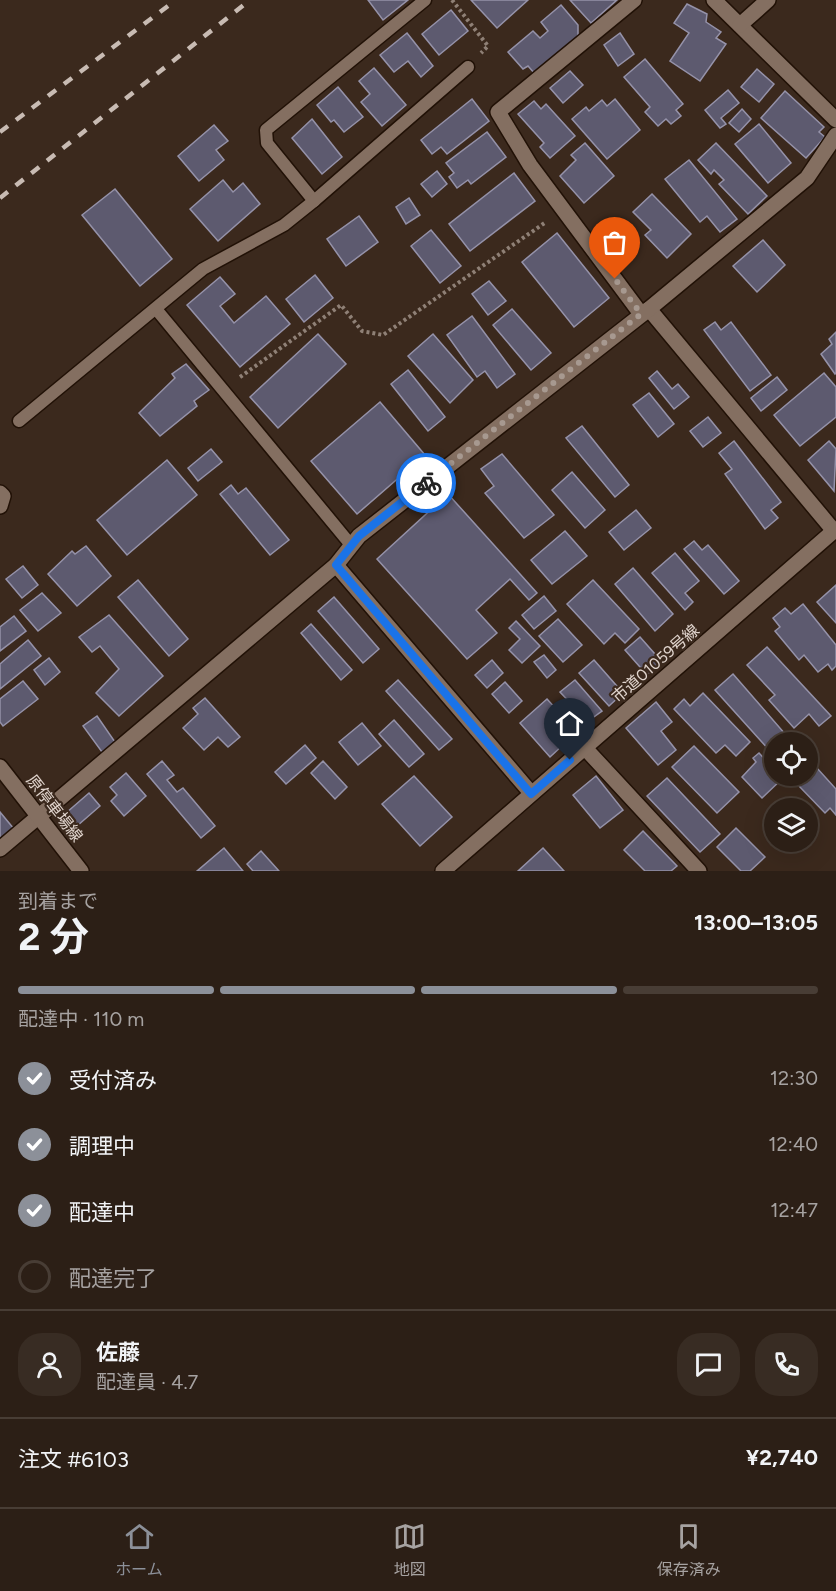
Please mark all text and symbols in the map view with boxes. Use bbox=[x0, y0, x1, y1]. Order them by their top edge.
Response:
pin bbox=[589, 217, 640, 279]
icon: bag bbox=[598, 226, 631, 259]
courier bbox=[396, 453, 456, 513]
icon: bike bbox=[410, 467, 443, 500]
street label: 市道01059号線 bbox=[608, 620, 703, 706]
pin bbox=[544, 698, 595, 760]
icon: home bbox=[553, 707, 586, 740]
map controls bbox=[764, 732, 818, 852]
button: locate bbox=[764, 732, 818, 786]
street label: 原停車場線 bbox=[22, 771, 87, 846]
button: layers bbox=[764, 798, 818, 852]
text: 到着まで bbox=[18, 889, 98, 913]
text: 13:00–13:05 bbox=[694, 909, 818, 936]
text: 2 分 bbox=[18, 913, 89, 960]
text: 配達中 · 110 m bbox=[18, 1007, 144, 1031]
icon: check bbox=[18, 1062, 51, 1095]
text: 12:30 bbox=[770, 1066, 818, 1090]
text: 受付済み bbox=[69, 1067, 157, 1094]
icon: check bbox=[18, 1128, 51, 1161]
text: 12:40 bbox=[768, 1132, 818, 1156]
text: 調理中 bbox=[69, 1133, 135, 1160]
icon: check bbox=[18, 1194, 51, 1227]
text: 12:47 bbox=[770, 1198, 818, 1222]
text: 配達中 bbox=[69, 1199, 135, 1226]
text: 配達完了 bbox=[69, 1265, 157, 1292]
button: person bbox=[18, 1333, 81, 1396]
button: chat bbox=[677, 1333, 740, 1396]
button: phone bbox=[755, 1333, 818, 1396]
text: 佐藤 bbox=[96, 1339, 140, 1366]
text: 配達員 · 4.7 bbox=[96, 1370, 198, 1394]
text: ¥2,740 bbox=[746, 1444, 818, 1471]
text: 注文 #6103 bbox=[18, 1446, 129, 1473]
tab: ホーム bbox=[115, 1520, 163, 1580]
tab: 地図 bbox=[393, 1520, 426, 1580]
tab: 保存済み bbox=[657, 1520, 721, 1580]

